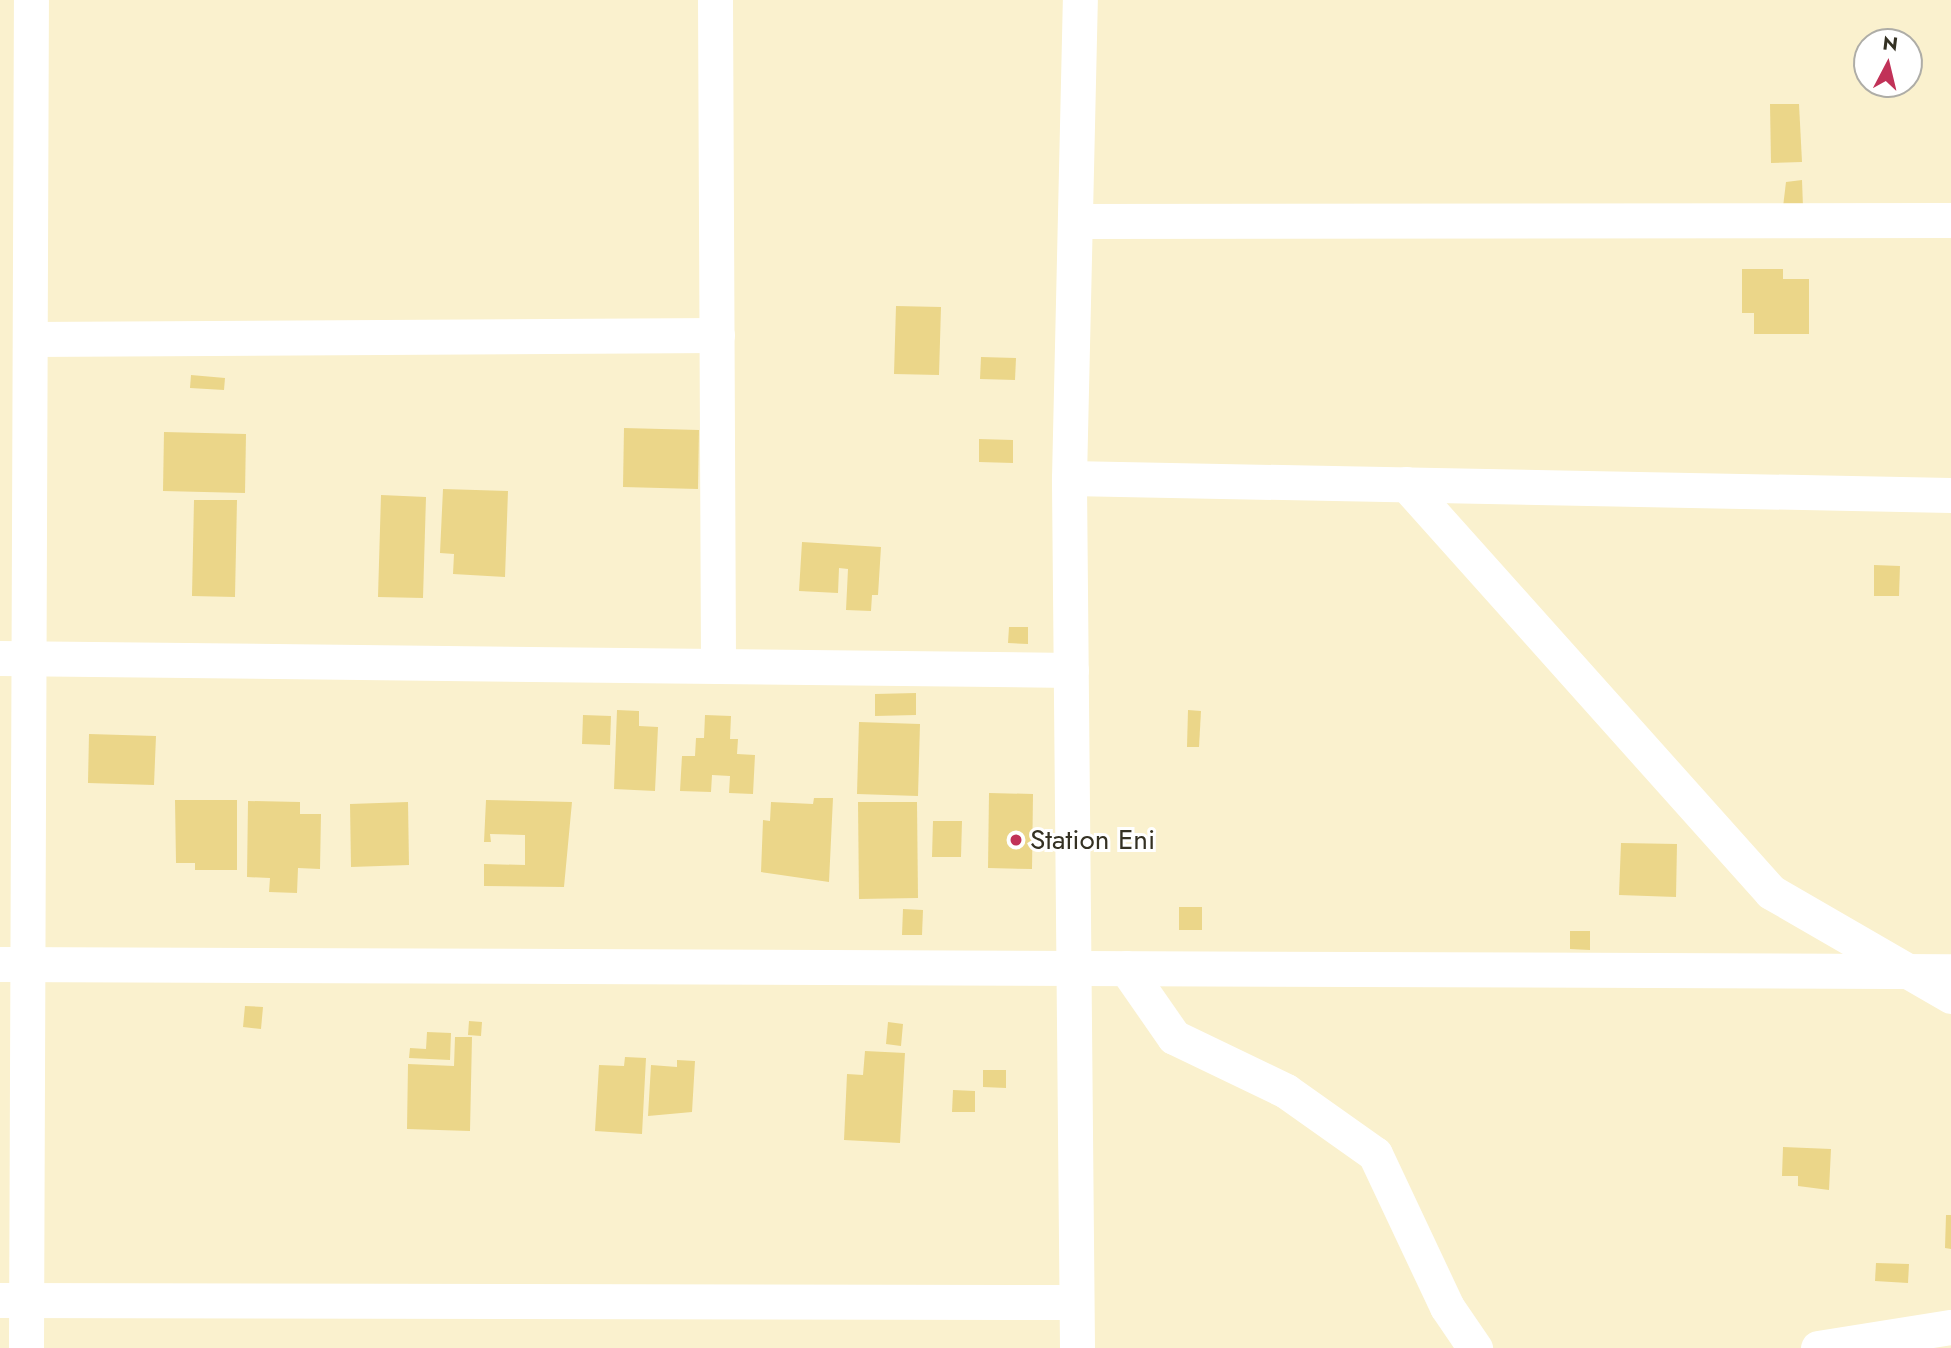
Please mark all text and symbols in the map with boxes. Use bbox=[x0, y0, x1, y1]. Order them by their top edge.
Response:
north arrow bbox=[1853, 28, 1923, 98]
text: N bbox=[1881, 29, 1900, 58]
place label: Station Eni bbox=[1030, 823, 1155, 857]
marker: Station Eni bbox=[1008, 832, 1024, 848]

